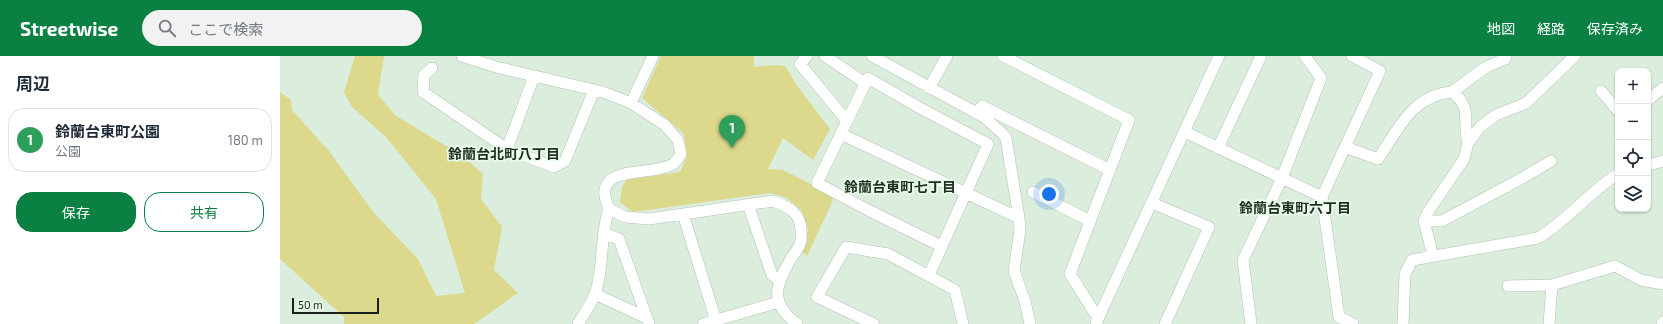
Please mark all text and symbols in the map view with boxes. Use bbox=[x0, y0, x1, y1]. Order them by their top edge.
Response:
search box bbox=[142, 10, 422, 46]
text: Streetwise bbox=[20, 17, 118, 40]
icon: search bbox=[156, 17, 178, 39]
text: ここで検索 bbox=[188, 20, 263, 38]
text: 地図 bbox=[1487, 20, 1515, 37]
text: 経路 bbox=[1537, 20, 1565, 37]
text: 保存済み bbox=[1587, 20, 1643, 37]
map controls bbox=[1615, 68, 1651, 212]
button: + bbox=[1615, 68, 1651, 104]
text: 周辺 bbox=[16, 73, 50, 93]
button: − bbox=[1615, 104, 1651, 140]
pin: 1 bbox=[719, 115, 745, 148]
text: 鈴蘭台東町公園 bbox=[55, 122, 160, 140]
text: 1 bbox=[27, 132, 33, 148]
text: 180 m bbox=[228, 132, 263, 148]
button: locate bbox=[1615, 140, 1651, 176]
text: 公園 bbox=[55, 143, 81, 159]
district label: 鈴蘭台北町八丁目 bbox=[448, 145, 560, 162]
button: layers bbox=[1615, 176, 1651, 212]
district label: 鈴蘭台東町七丁目 bbox=[844, 178, 956, 195]
your location bbox=[1039, 184, 1059, 204]
button: 保存 bbox=[16, 192, 136, 232]
button: 共有 bbox=[144, 192, 264, 232]
district label: 鈴蘭台東町六丁目 bbox=[1239, 199, 1351, 216]
scale bar bbox=[292, 296, 379, 315]
text: 50 m bbox=[298, 298, 323, 311]

